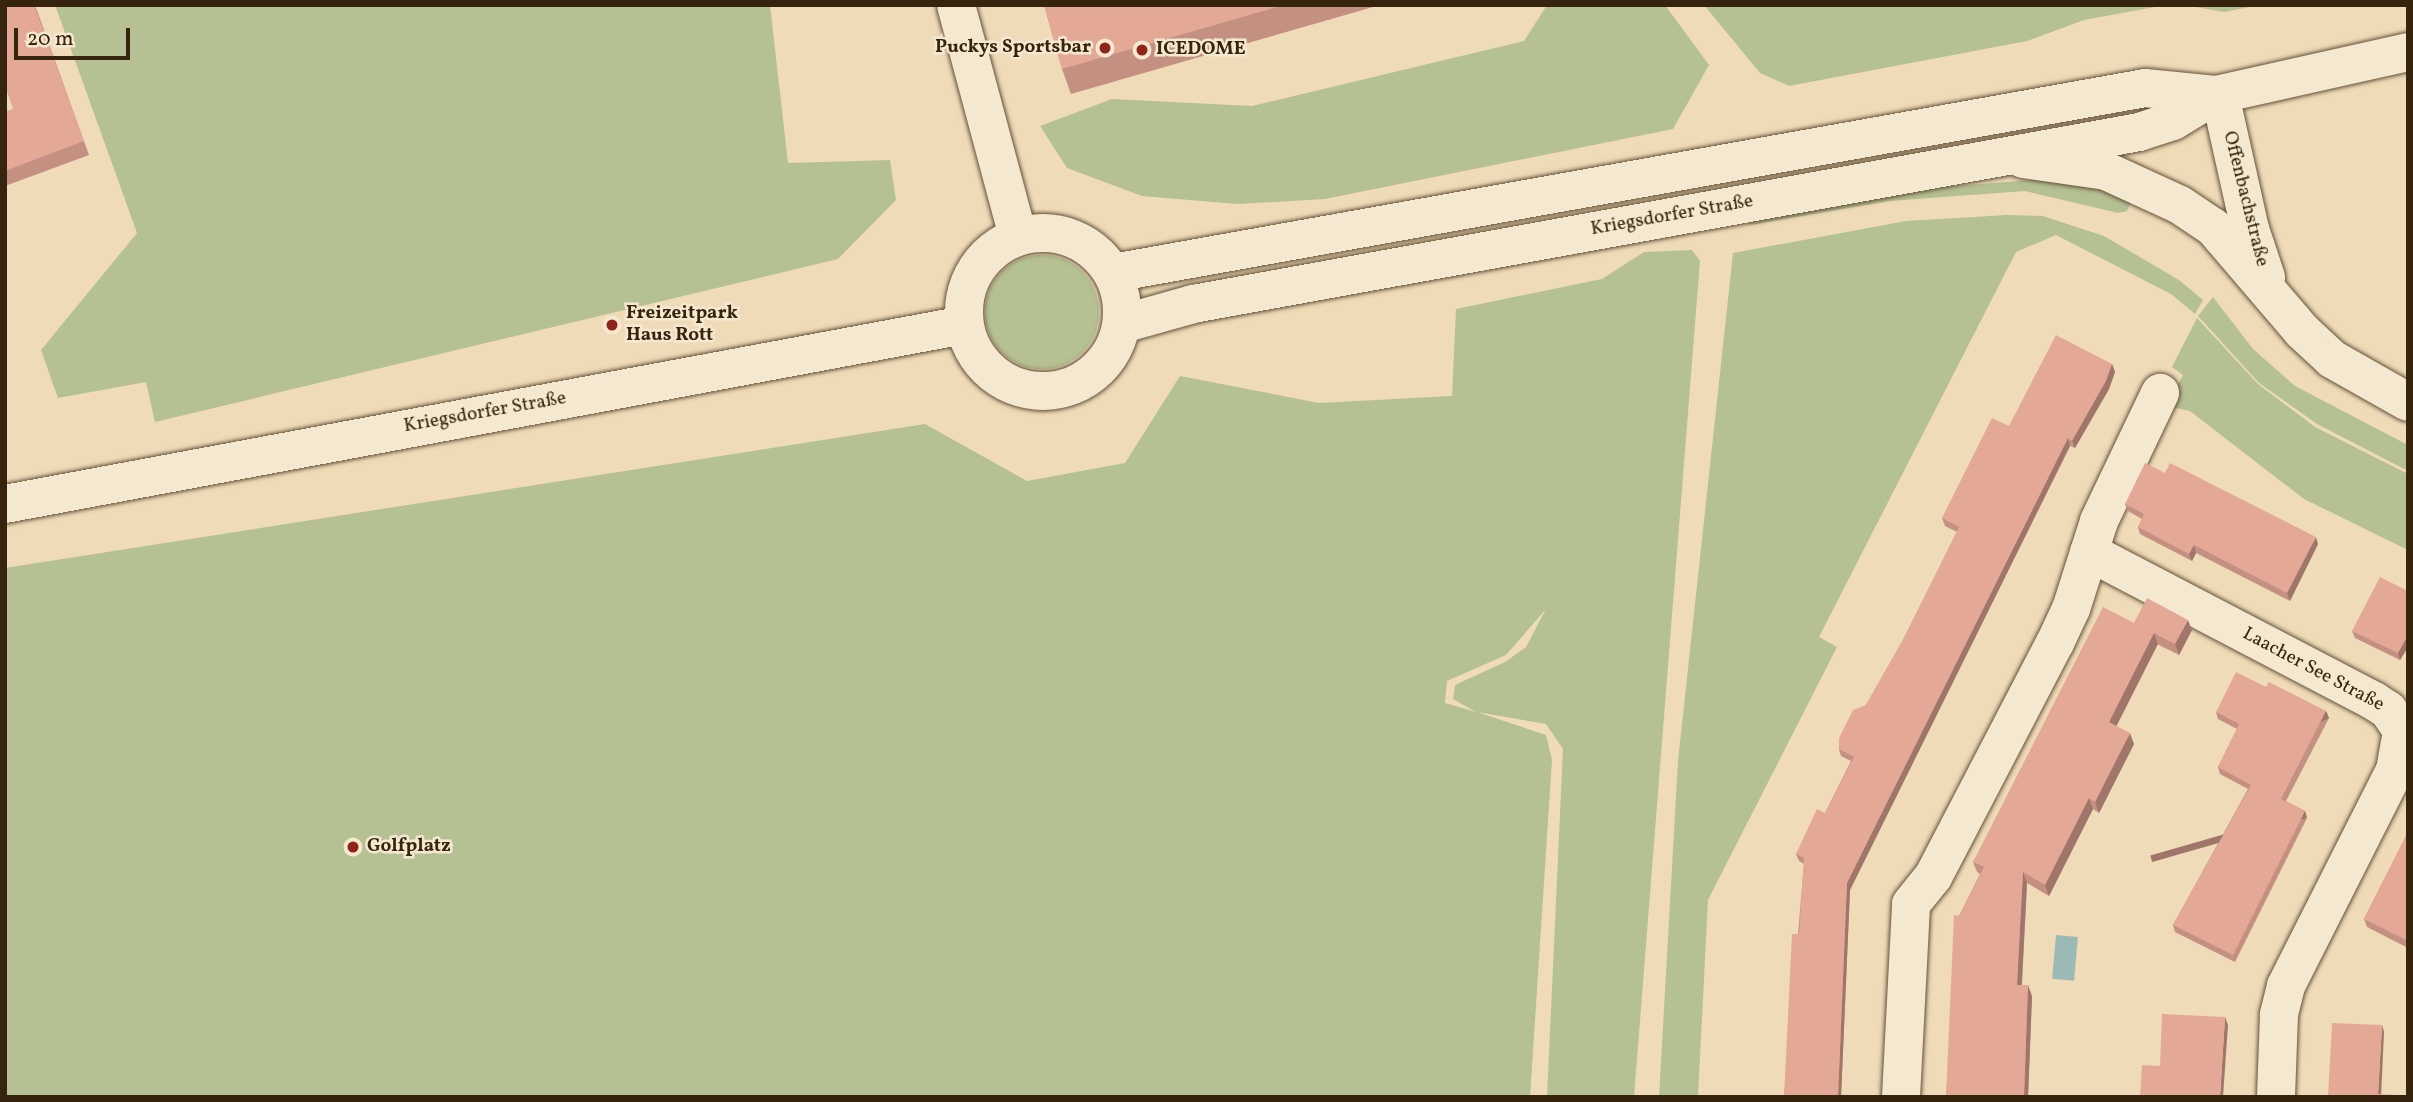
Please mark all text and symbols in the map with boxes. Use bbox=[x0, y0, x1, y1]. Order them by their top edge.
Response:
scale bar bbox=[18, 14, 133, 58]
text: 20 m bbox=[27, 25, 73, 54]
place label: Puckys Sportsbar bbox=[935, 37, 1091, 59]
place label: ICEDOME bbox=[1156, 39, 1246, 61]
marker: Puckys Sportsbar bbox=[1097, 40, 1113, 56]
marker: ICEDOME bbox=[1134, 42, 1150, 58]
street label: Offenbachstraße bbox=[2217, 129, 2273, 269]
street label: Kriegsdorfer Straße bbox=[1589, 190, 1755, 242]
place label: Freizeitpark Haus Rott bbox=[626, 303, 738, 347]
marker: Freizeitpark Haus Rott bbox=[604, 317, 620, 333]
street label: Kriegsdorfer Straße bbox=[402, 387, 568, 439]
street label: Laacher See Straße bbox=[2238, 623, 2388, 717]
place label: Golfplatz bbox=[367, 836, 451, 858]
marker: Golfplatz bbox=[345, 839, 361, 855]

